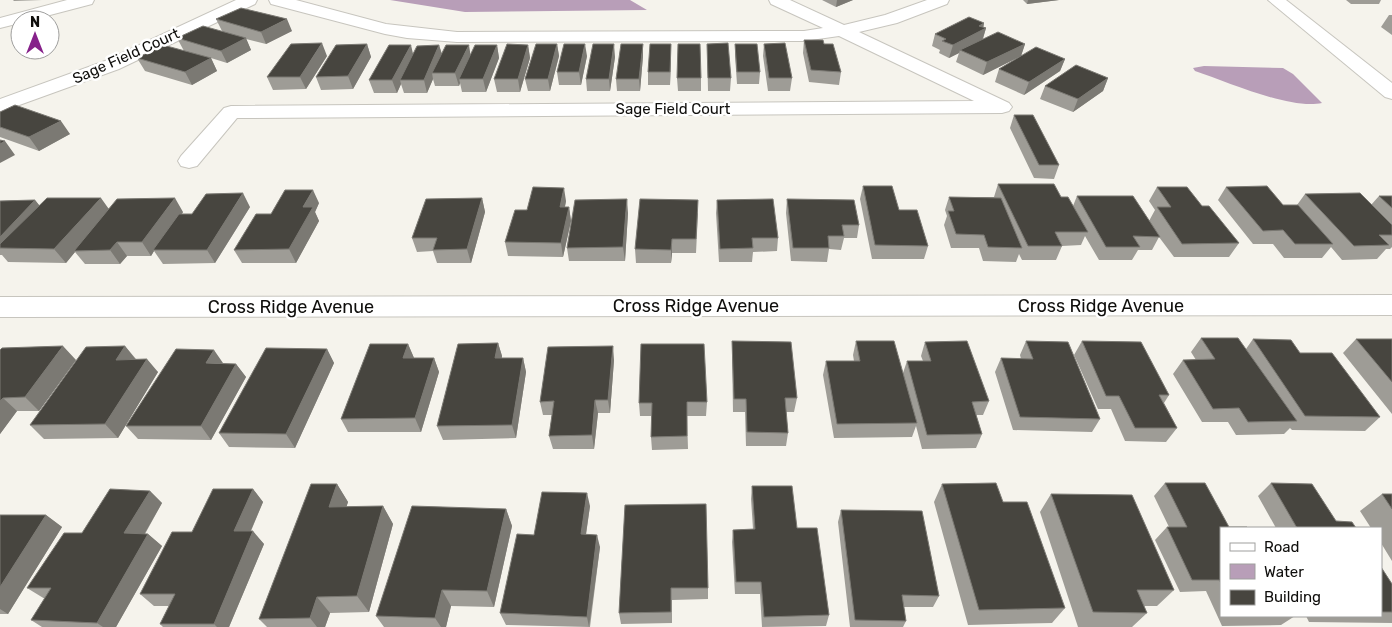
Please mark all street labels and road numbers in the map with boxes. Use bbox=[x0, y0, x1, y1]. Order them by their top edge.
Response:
street label: Sage Field Court bbox=[70, 24, 182, 88]
street label: Sage Field Court bbox=[616, 100, 731, 118]
street label: Cross Ridge Avenue bbox=[613, 295, 779, 317]
street label: Cross Ridge Avenue bbox=[1018, 295, 1184, 317]
street label: Cross Ridge Avenue bbox=[208, 296, 374, 318]

